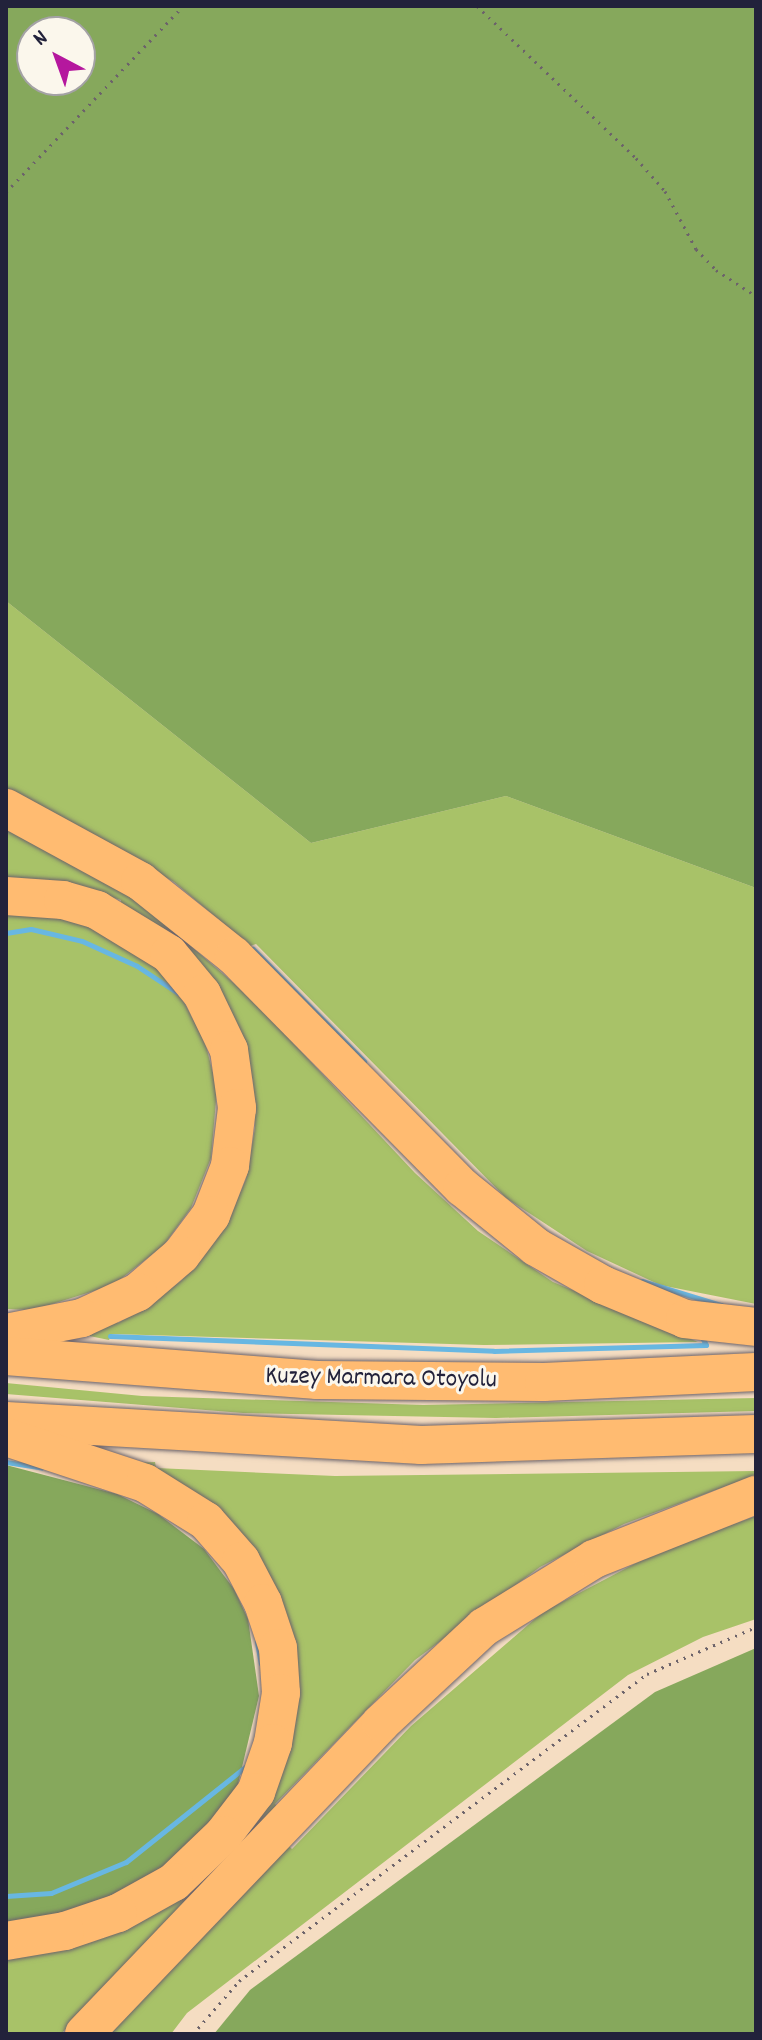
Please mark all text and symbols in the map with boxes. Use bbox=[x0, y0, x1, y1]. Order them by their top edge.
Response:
north arrow bbox=[16, 16, 96, 96]
text: N bbox=[27, 24, 56, 54]
street label: Kuzey Marmara Otoyolu bbox=[265, 1361, 497, 1397]

